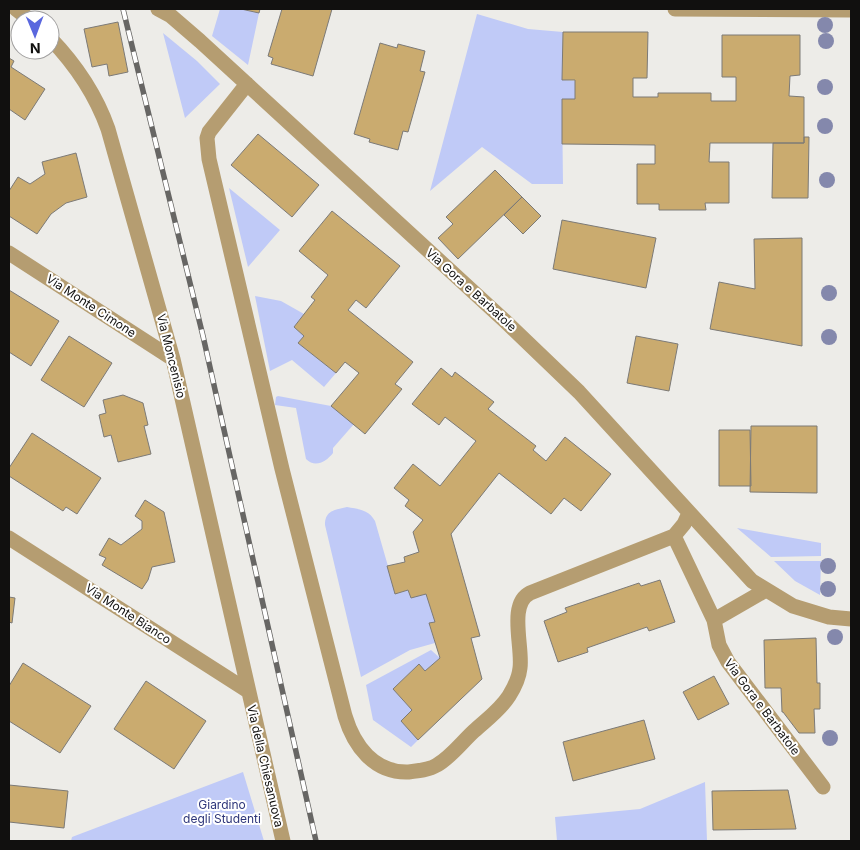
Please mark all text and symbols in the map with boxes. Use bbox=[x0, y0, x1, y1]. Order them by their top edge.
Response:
north arrow bbox=[10, 10, 60, 60]
text: N bbox=[30, 40, 41, 57]
street label: Via Gora e Barbatole bbox=[423, 245, 520, 334]
street label: Via Monte Cimone bbox=[44, 271, 139, 340]
street label: Via Moncenisio bbox=[154, 312, 189, 400]
street label: Via Monte Bianco bbox=[83, 580, 174, 647]
street label: Via Gora e Barbatole bbox=[721, 656, 804, 758]
street label: Via della Chiesanuova bbox=[244, 703, 287, 828]
park label: Giardino degli Studenti bbox=[183, 797, 261, 826]

